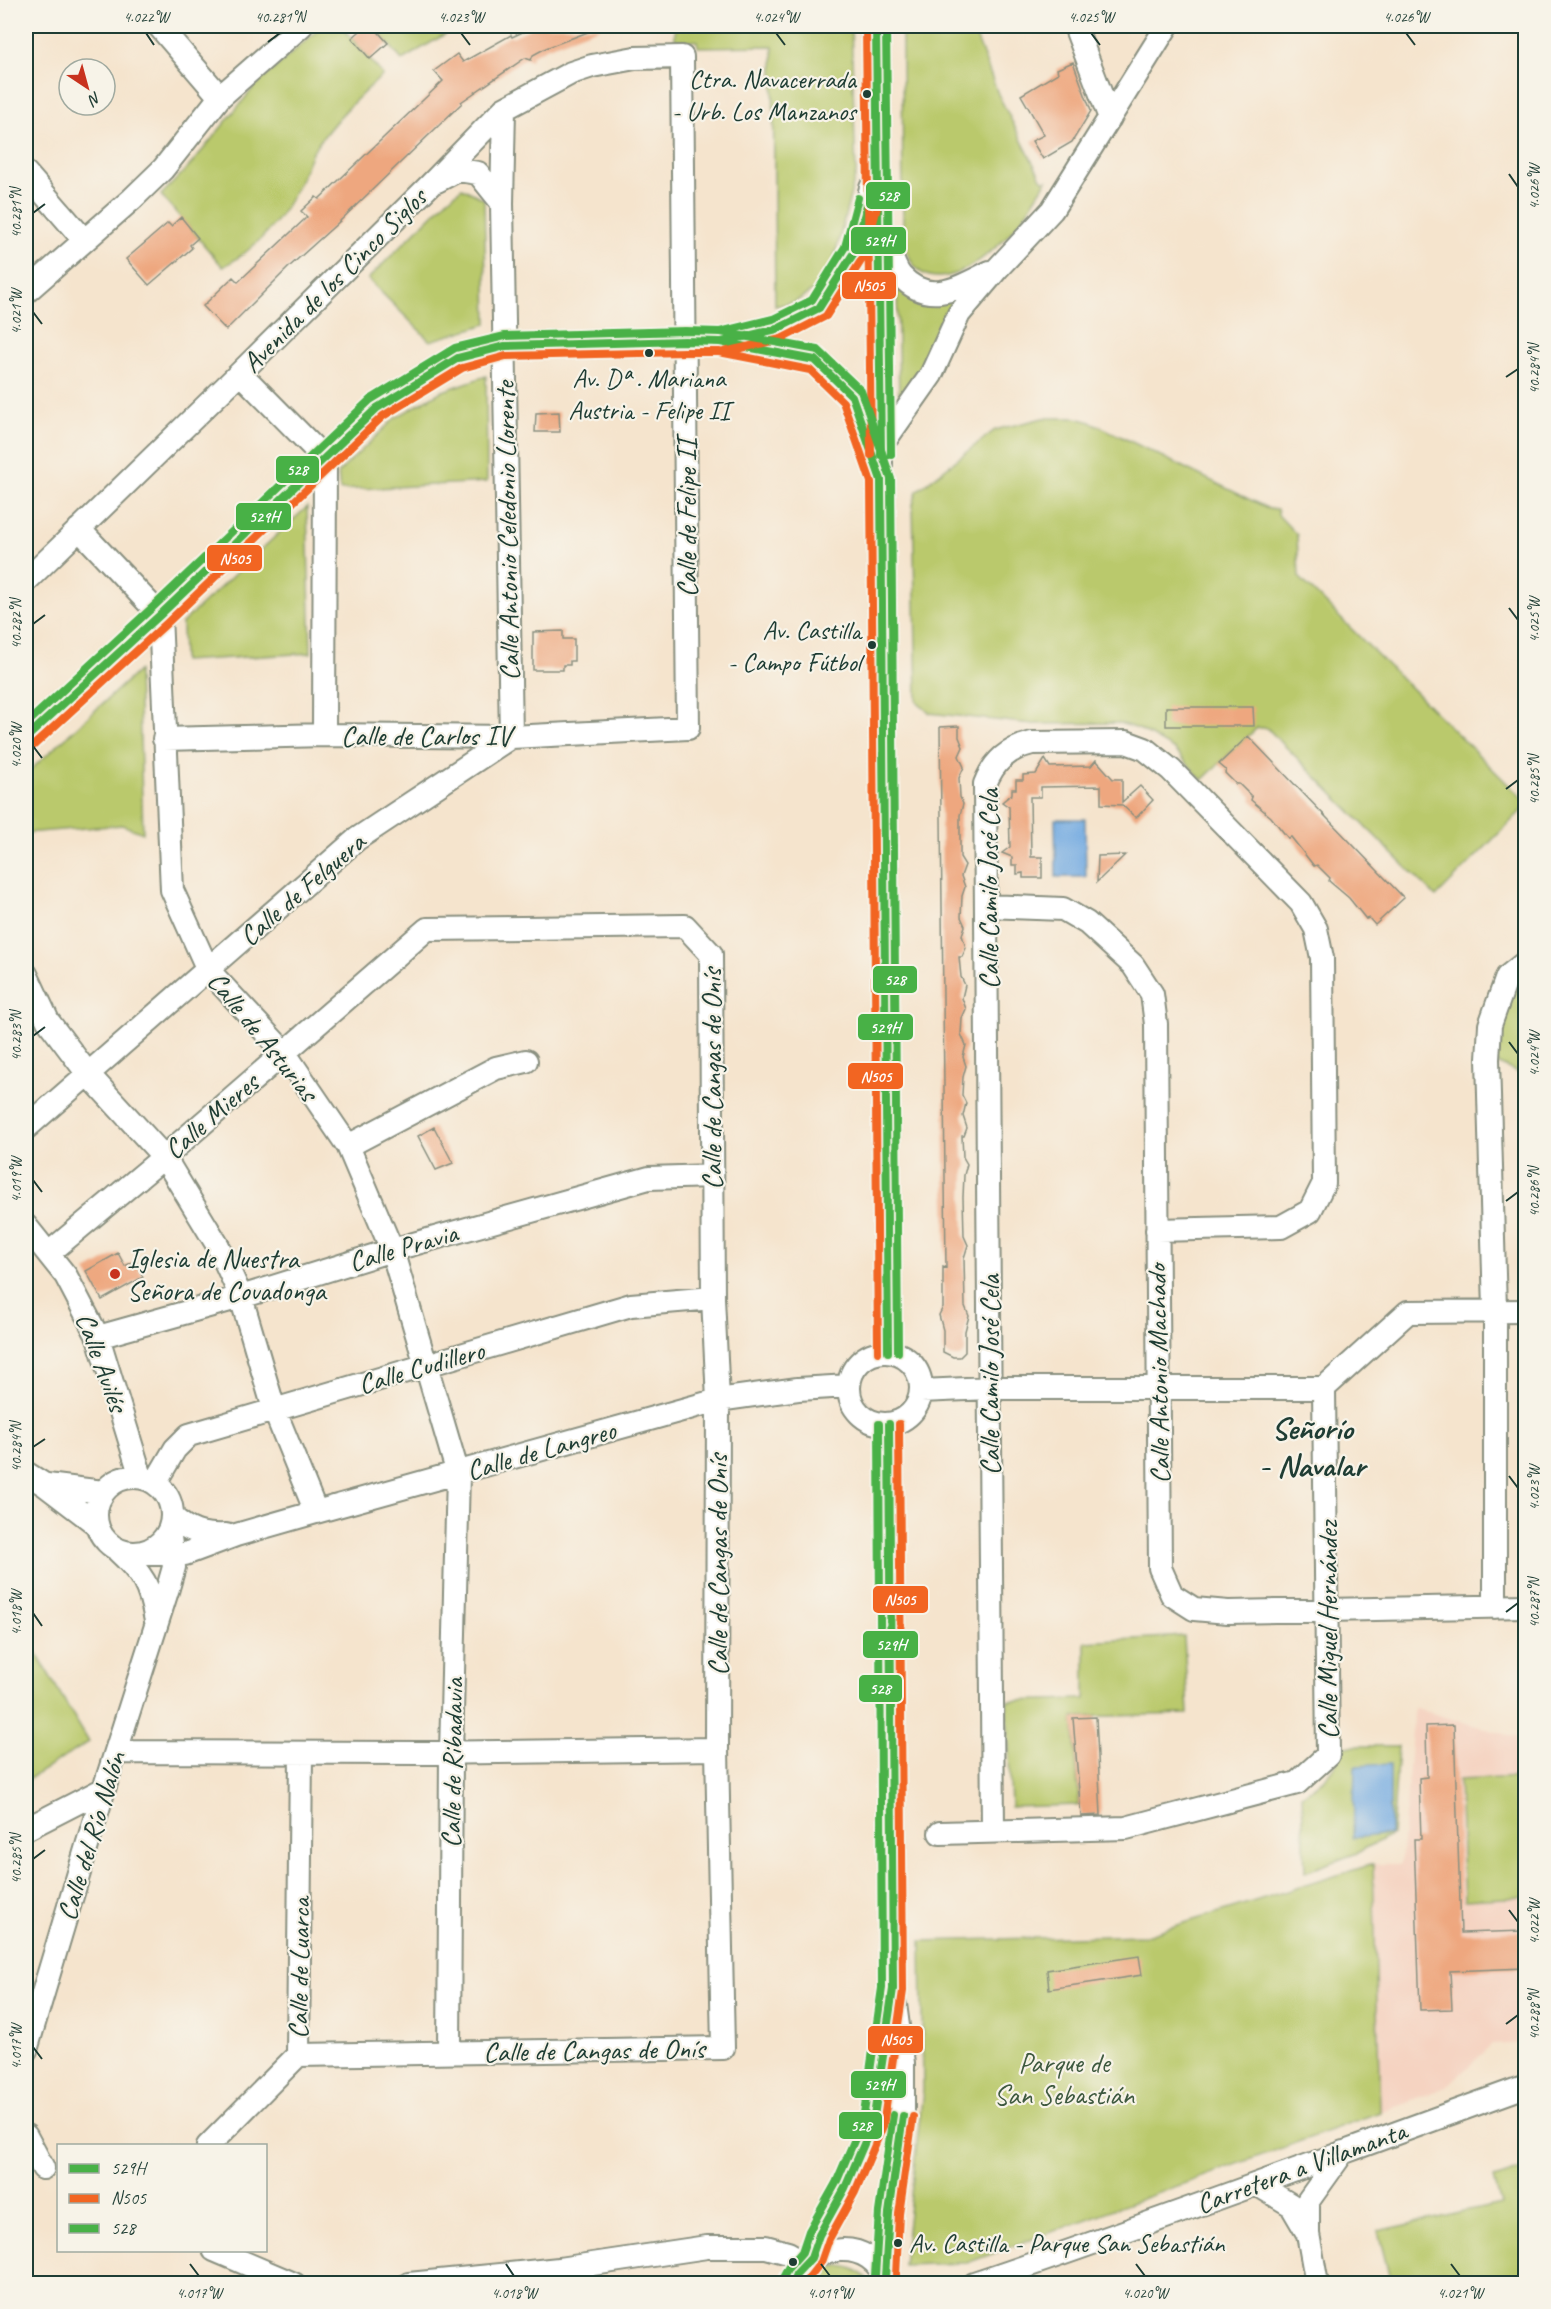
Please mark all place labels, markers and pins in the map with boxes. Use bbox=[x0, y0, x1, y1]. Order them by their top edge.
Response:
place label: Ctra. Navacerrada - Urb. Los Manzanos bbox=[671, 63, 858, 128]
marker: Ctra. Navacerrada - Urb. Los Manzanos bbox=[861, 88, 873, 100]
marker: Av. Dª . Mariana Austria - Felipe II bbox=[643, 347, 655, 359]
place label: Av. Dª . Mariana Austria - Felipe II bbox=[568, 362, 735, 427]
place label: Av. Castilla - Campo Fútbol bbox=[728, 614, 866, 679]
marker: Av. Castilla - Campo Fútbol bbox=[866, 639, 878, 651]
place label: Iglesia de Nuestra Señora de Covadonga bbox=[127, 1241, 328, 1308]
marker: Iglesia de Nuestra Señora de Covadonga bbox=[108, 1267, 122, 1281]
place label: Av. Castilla - Parque San Sebastián bbox=[909, 2227, 1226, 2260]
marker: Av. Castilla - Parque San Sebastián bbox=[892, 2237, 904, 2249]
unlabelled marker bbox=[787, 2256, 799, 2268]

